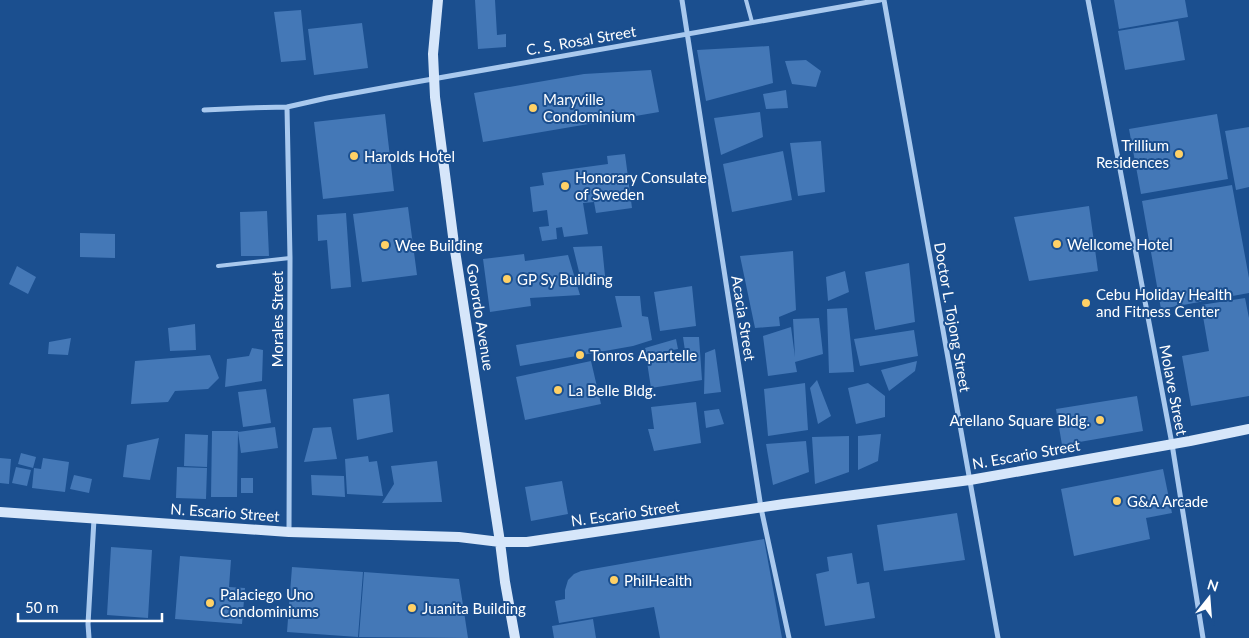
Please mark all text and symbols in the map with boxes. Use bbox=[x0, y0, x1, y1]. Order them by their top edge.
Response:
street label: C. S. Rosal Street bbox=[525, 21, 638, 59]
place label: Maryville Condominium bbox=[543, 90, 635, 125]
marker: Maryville Condominium bbox=[527, 102, 539, 114]
place label: Trillium Residences bbox=[1096, 136, 1169, 171]
place label: Harolds Hotel bbox=[364, 147, 455, 165]
marker: Trillium Residences bbox=[1173, 148, 1185, 160]
marker: Harolds Hotel bbox=[348, 150, 360, 162]
place label: Honorary Consulate of Sweden bbox=[575, 168, 707, 203]
marker: Honorary Consulate of Sweden bbox=[559, 180, 571, 192]
place label: Wellcome Hotel bbox=[1067, 235, 1173, 253]
place label: Wee Building bbox=[395, 236, 483, 254]
marker: Wellcome Hotel bbox=[1051, 238, 1063, 250]
marker: Wee Building bbox=[379, 239, 391, 251]
street label: Doctor L. Tojong Street bbox=[931, 241, 975, 394]
street label: Gorordo Avenue bbox=[464, 262, 498, 372]
street label: Morales Street bbox=[268, 270, 286, 367]
place label: GP Sy Building bbox=[517, 270, 613, 288]
marker: GP Sy Building bbox=[501, 273, 513, 285]
street label: Acacia Street bbox=[728, 274, 760, 363]
place label: Cebu Holiday Health and Fitness Center bbox=[1096, 285, 1232, 320]
marker: Cebu Holiday Health and Fitness Center bbox=[1080, 297, 1092, 309]
street label: Molave Street bbox=[1156, 343, 1192, 437]
place label: Tonros Apartelle bbox=[590, 346, 697, 364]
marker: Tonros Apartelle bbox=[574, 349, 586, 361]
place label: La Belle Bldg. bbox=[568, 381, 656, 399]
marker: La Belle Bldg. bbox=[552, 384, 564, 396]
place label: Arellano Square Bldg. bbox=[950, 411, 1090, 429]
marker: Arellano Square Bldg. bbox=[1094, 414, 1106, 426]
street label: N. Escario Street bbox=[971, 436, 1082, 472]
place label: G&A Arcade bbox=[1127, 492, 1208, 510]
marker: G&A Arcade bbox=[1111, 495, 1123, 507]
street label: N. Escario Street bbox=[570, 496, 681, 530]
street label: N. Escario Street bbox=[170, 499, 281, 525]
place label: PhilHealth bbox=[624, 571, 692, 589]
north arrow bbox=[1184, 573, 1234, 623]
marker: PhilHealth bbox=[608, 574, 620, 586]
text: N bbox=[1205, 575, 1221, 595]
place label: Palaciego Uno Condominiums bbox=[220, 585, 319, 620]
scale bar bbox=[18, 590, 161, 622]
marker: Palaciego Uno Condominiums bbox=[204, 597, 216, 609]
text: 50 m bbox=[25, 598, 59, 616]
place label: Juanita Building bbox=[422, 599, 526, 617]
marker: Juanita Building bbox=[406, 602, 418, 614]

